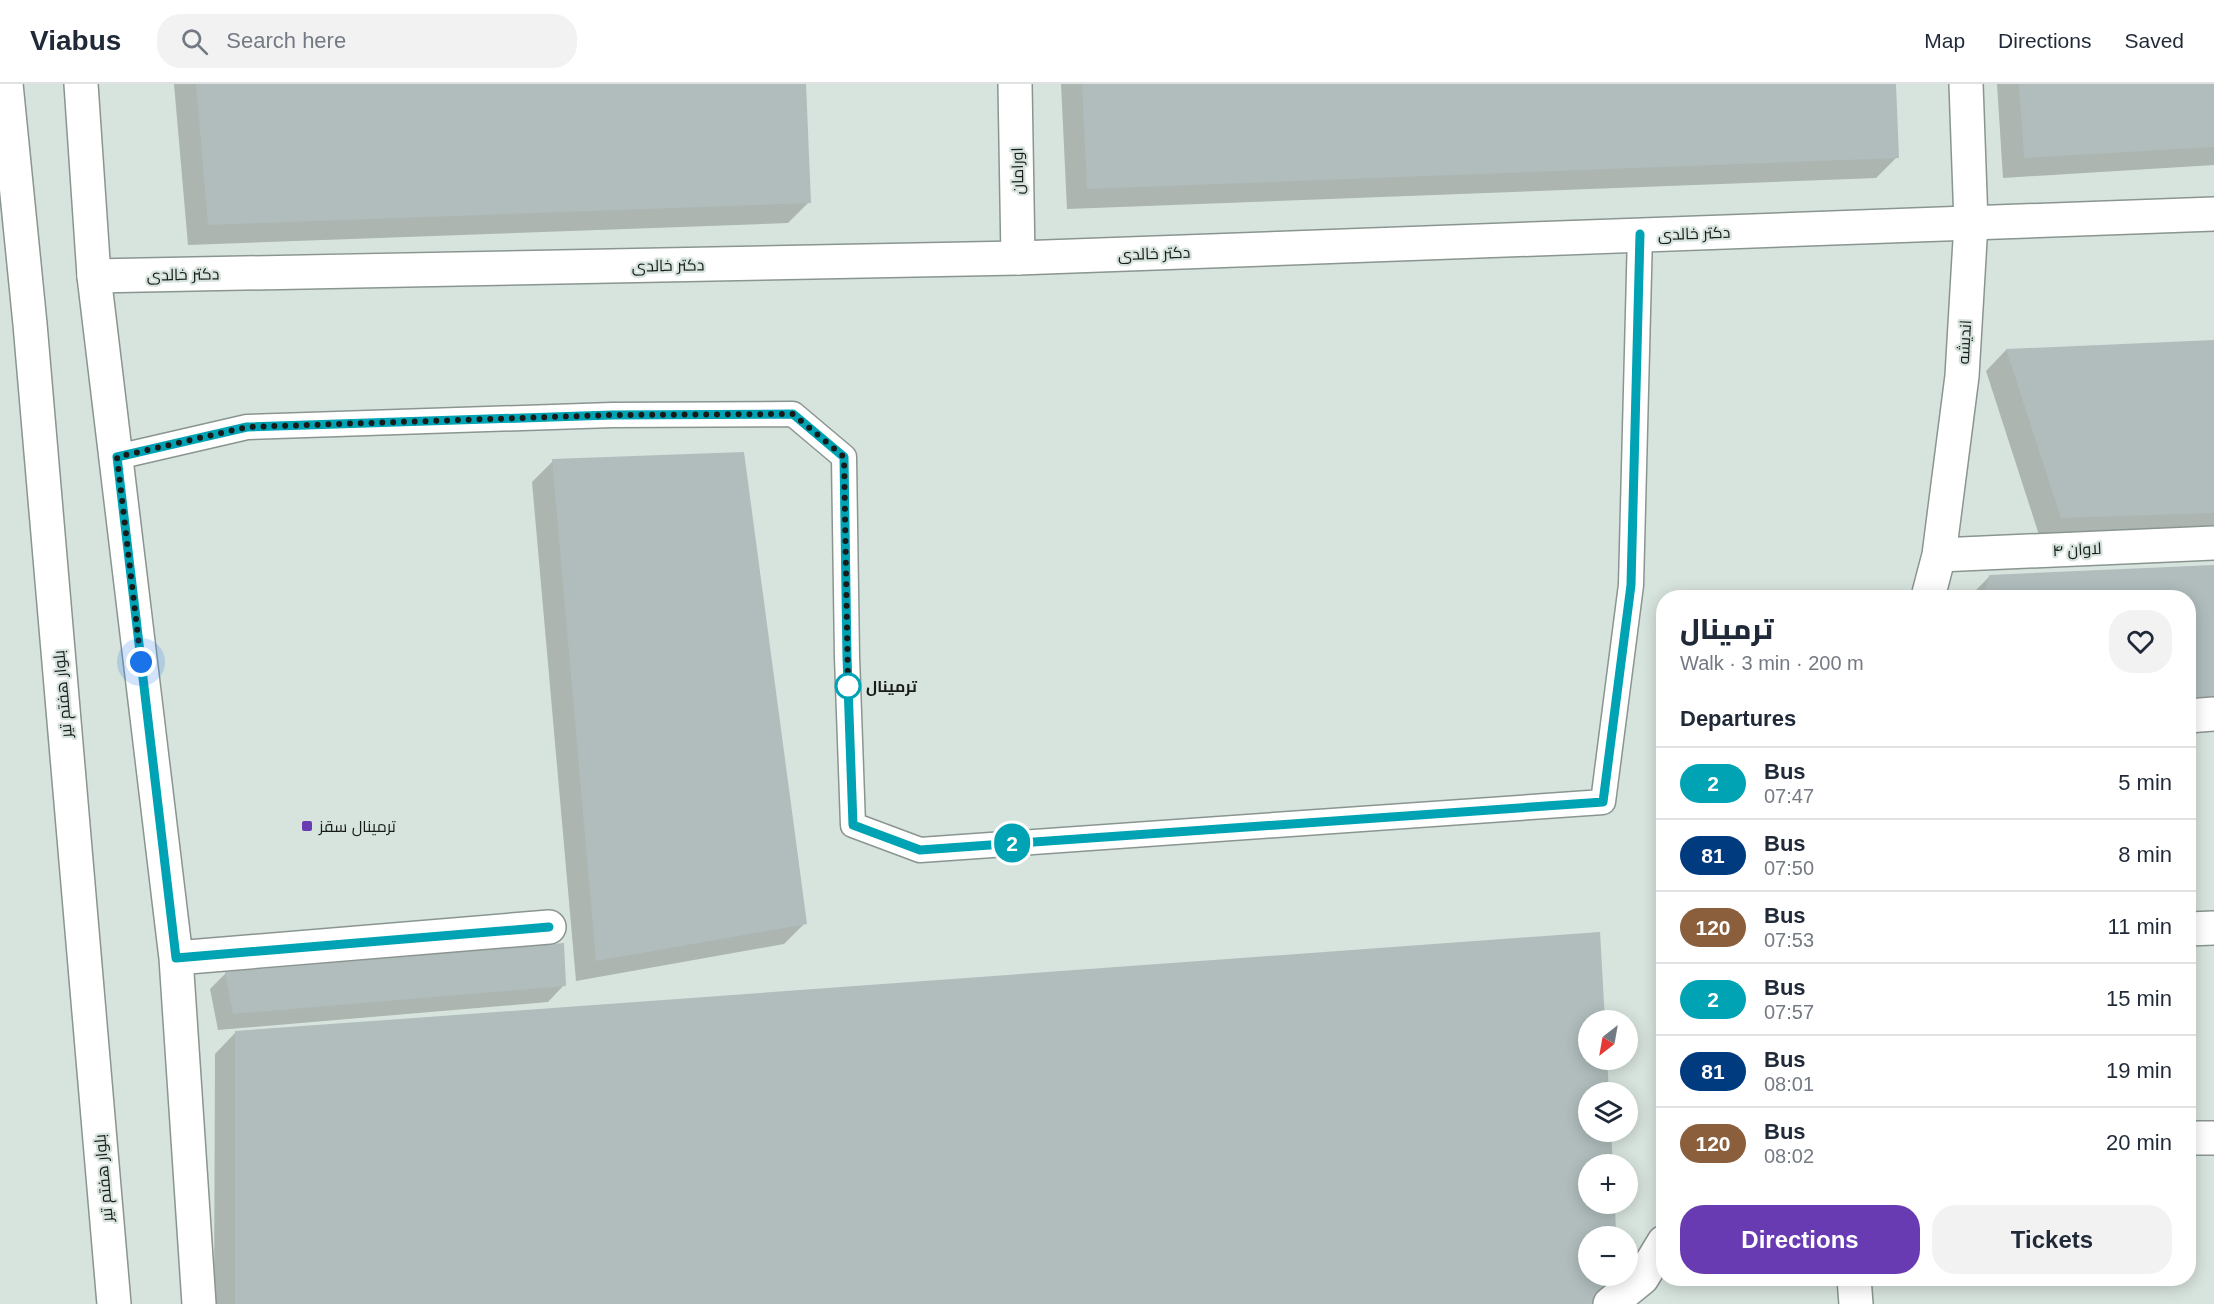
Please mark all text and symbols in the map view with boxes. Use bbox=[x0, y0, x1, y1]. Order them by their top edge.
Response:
search box bbox=[157, 14, 577, 68]
text: Viabus bbox=[30, 25, 121, 56]
icon: search bbox=[178, 25, 211, 58]
text: Search here bbox=[226, 28, 346, 53]
text: Map bbox=[1924, 29, 1965, 52]
text: Directions bbox=[1998, 29, 2091, 52]
text: Saved bbox=[2124, 29, 2184, 52]
street label: اورامان bbox=[1009, 147, 1028, 195]
street label: دکتر خالدی bbox=[1657, 224, 1731, 245]
street label: دکتر خالدی bbox=[1117, 244, 1191, 265]
street label: دکتر خالدی bbox=[632, 256, 704, 277]
street label: دکتر خالدی bbox=[147, 265, 219, 286]
street label: اندیشه bbox=[1955, 319, 1975, 365]
street label: لاوان ۴ bbox=[2052, 540, 2102, 561]
button: heart bbox=[2109, 610, 2172, 673]
text: ترمینال bbox=[1680, 614, 1773, 645]
your location bbox=[126, 647, 156, 677]
street label: بلوار هفتم تیر bbox=[50, 649, 78, 739]
text: Walk · 3 min · 200 m bbox=[1680, 652, 1864, 674]
marker: ترمینال bbox=[835, 673, 861, 699]
place label: ترمینال bbox=[866, 678, 918, 696]
text: Departures bbox=[1680, 706, 1796, 731]
text: Bus bbox=[1764, 759, 1806, 784]
text: 5 min bbox=[2118, 770, 2172, 795]
text: 2 bbox=[1707, 772, 1719, 795]
text: 07:47 bbox=[1764, 785, 1814, 807]
place label: ترمینال سقز bbox=[318, 818, 397, 837]
marker: ترمینال سقز bbox=[300, 819, 314, 833]
line badge: 2 bbox=[992, 824, 1032, 862]
text: Bus bbox=[1764, 831, 1806, 856]
text: 2 bbox=[1006, 832, 1018, 855]
text: 8 min bbox=[2118, 842, 2172, 867]
text: 81 bbox=[1701, 844, 1725, 867]
text: 07:50 bbox=[1764, 857, 1814, 879]
text: Bus bbox=[1764, 903, 1806, 928]
text: 11 min bbox=[2108, 914, 2172, 939]
text: 120 bbox=[1695, 916, 1731, 939]
text: 07:53 bbox=[1764, 929, 1814, 951]
text: Bus bbox=[1764, 975, 1806, 1000]
text: 15 min bbox=[2106, 986, 2172, 1011]
text: 2 bbox=[1707, 988, 1719, 1011]
text: 07:57 bbox=[1764, 1001, 1814, 1023]
north arrow bbox=[1578, 1010, 1638, 1070]
map controls bbox=[1578, 1010, 1638, 1286]
text: Bus bbox=[1764, 1047, 1806, 1072]
text: 19 min bbox=[2106, 1058, 2172, 1083]
text: 81 bbox=[1701, 1060, 1725, 1083]
text: 08:01 bbox=[1764, 1073, 1814, 1095]
button: layers bbox=[1578, 1082, 1638, 1142]
text: Bus bbox=[1764, 1119, 1806, 1144]
text: 20 min bbox=[2106, 1130, 2172, 1155]
text: 120 bbox=[1695, 1132, 1731, 1155]
street label: بلوار هفتم تیر bbox=[91, 1133, 119, 1223]
text: 08:02 bbox=[1764, 1145, 1814, 1167]
button: + bbox=[1578, 1154, 1638, 1214]
button: Directions bbox=[1680, 1205, 1920, 1274]
button: Tickets bbox=[1932, 1205, 2172, 1274]
button: − bbox=[1578, 1226, 1638, 1286]

